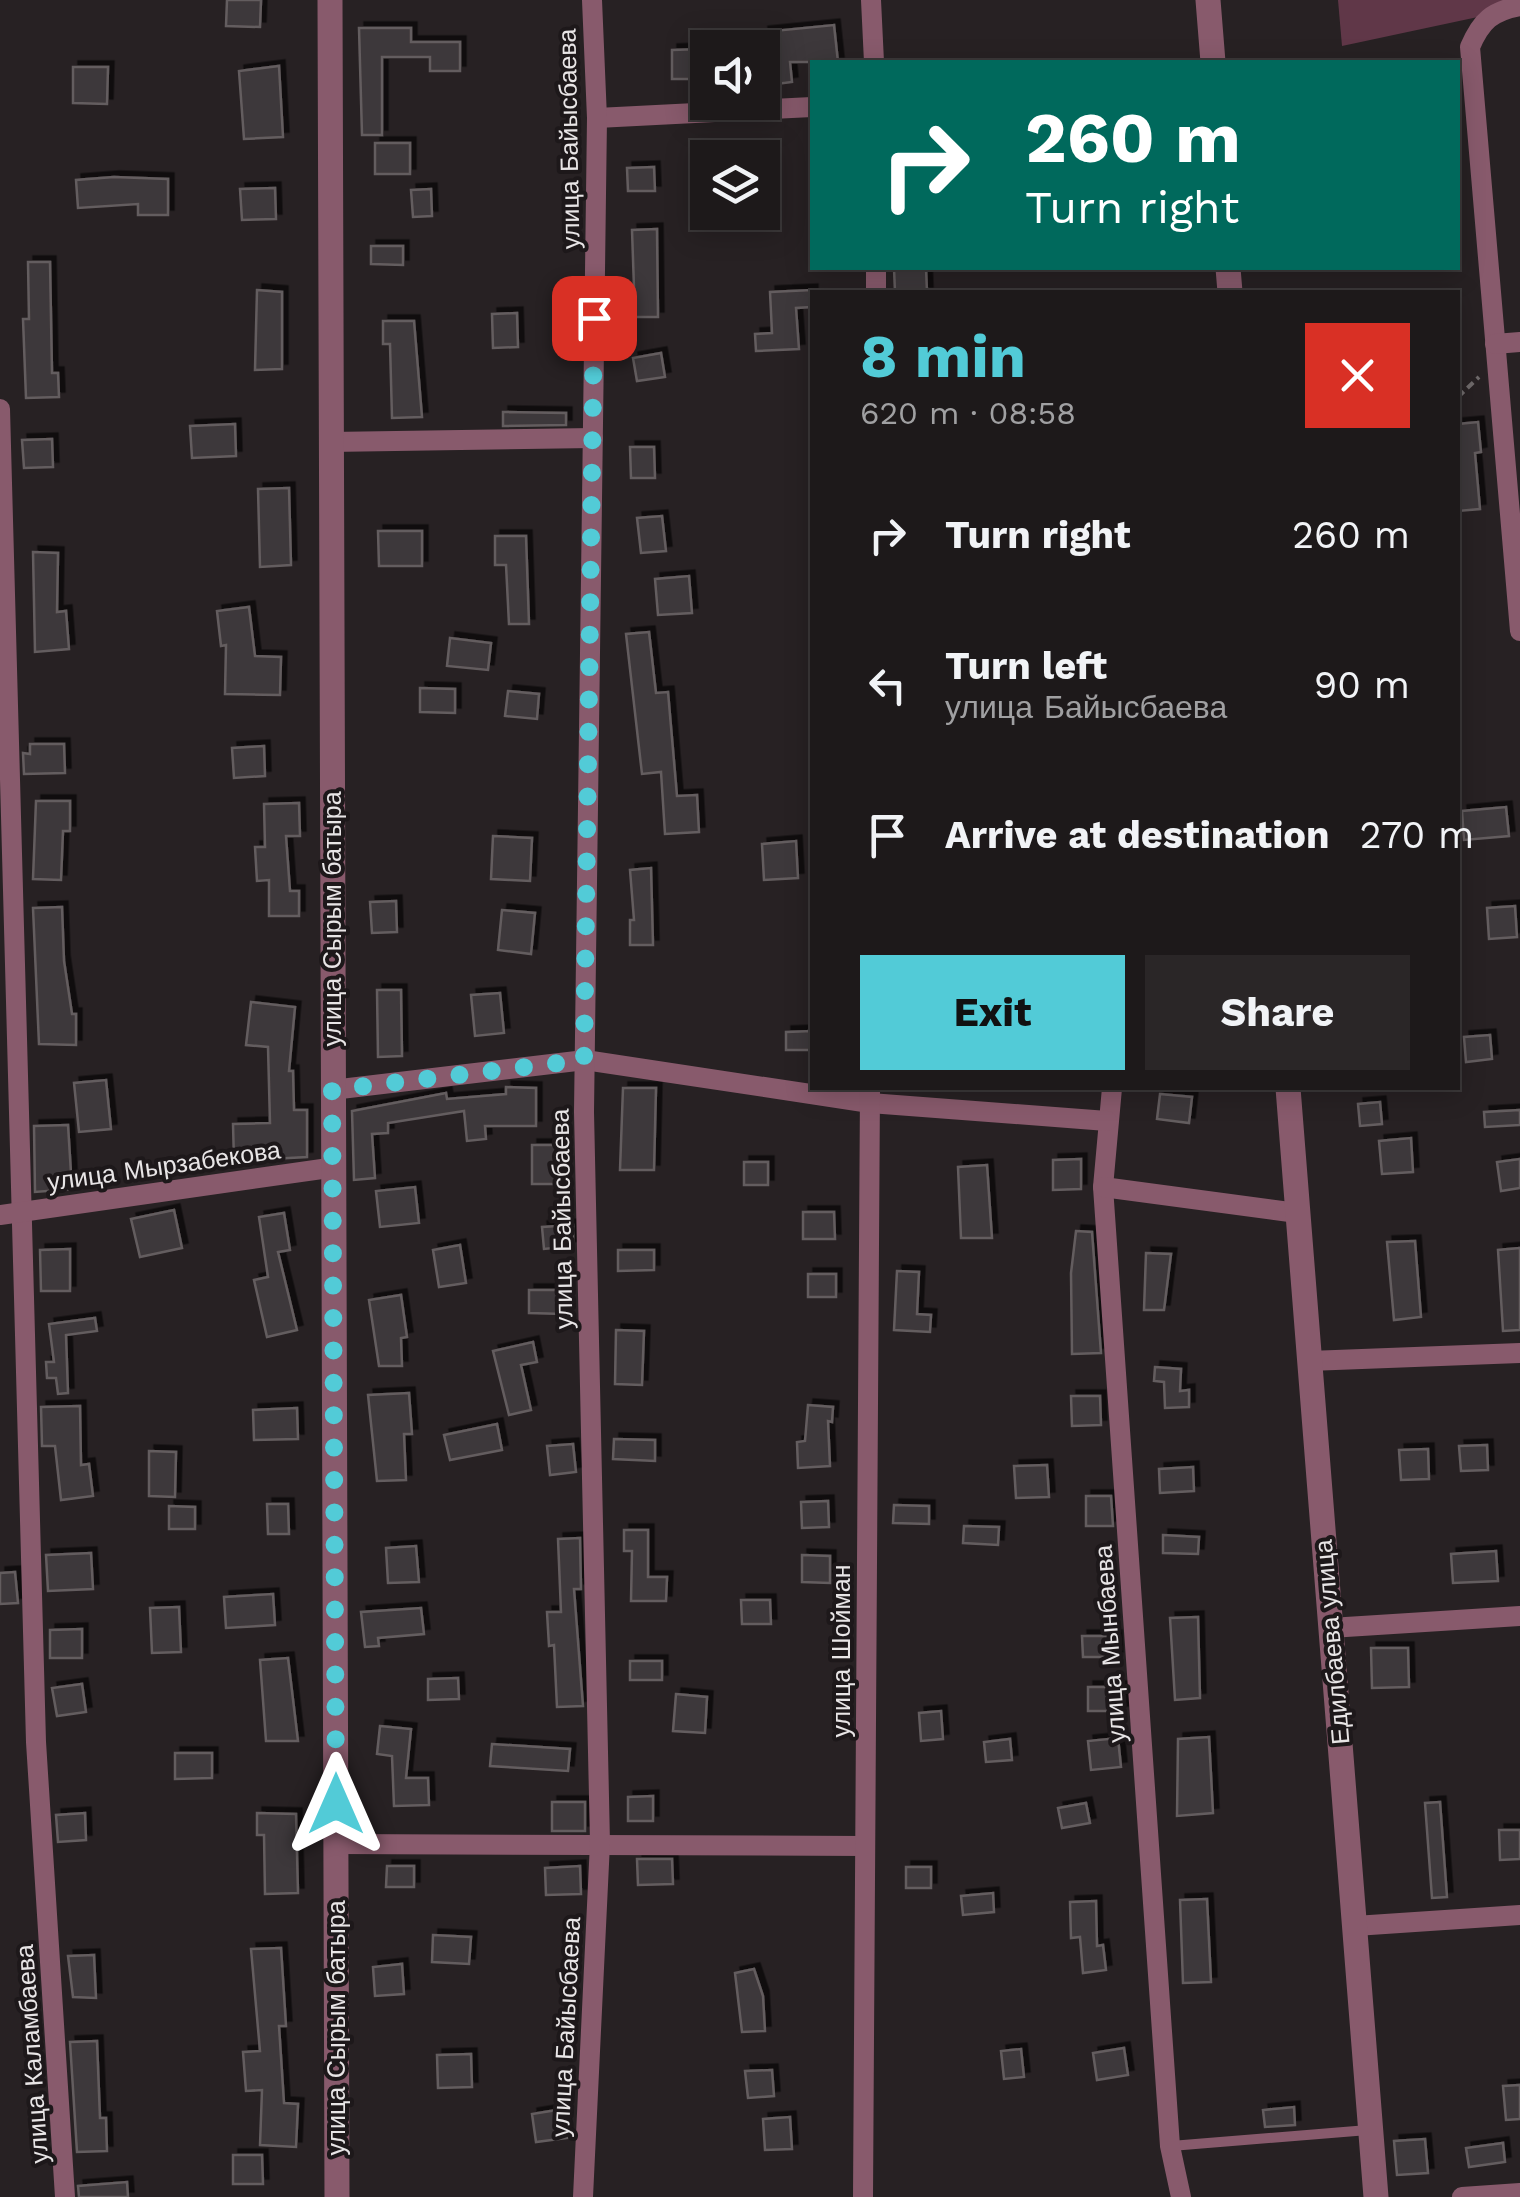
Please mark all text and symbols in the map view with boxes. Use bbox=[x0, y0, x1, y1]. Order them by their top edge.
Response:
street label: улица Байысбаева bbox=[553, 28, 585, 249]
map controls bbox=[690, 30, 780, 230]
button: sound bbox=[690, 30, 780, 120]
text: 260 m bbox=[1025, 97, 1241, 179]
icon: right bbox=[860, 100, 990, 230]
button: layers bbox=[690, 140, 780, 230]
text: Turn right bbox=[1025, 181, 1239, 234]
pin bbox=[552, 276, 637, 361]
icon: arrive bbox=[567, 291, 622, 346]
text: 8 min bbox=[860, 321, 1026, 392]
button: close bbox=[1305, 323, 1410, 428]
text: 620 m · 08:58 bbox=[860, 394, 1076, 432]
icon: right bbox=[860, 508, 915, 563]
text: Turn right bbox=[945, 513, 1131, 557]
text: 260 m bbox=[1292, 513, 1410, 557]
text: Turn left bbox=[945, 644, 1107, 688]
icon: left bbox=[860, 658, 915, 713]
text: 90 m bbox=[1314, 663, 1410, 707]
text: улица Байысбаева bbox=[945, 688, 1227, 726]
street label: улица Сырым батыра bbox=[318, 791, 347, 1047]
icon: arrive bbox=[860, 808, 915, 863]
text: Arrive at destination bbox=[945, 813, 1330, 857]
text: 270 m bbox=[1360, 813, 1474, 857]
button: Exit bbox=[860, 955, 1125, 1070]
button: Share bbox=[1145, 955, 1410, 1070]
street label: улица Байысбаева bbox=[546, 1108, 578, 1329]
street label: улица Мырзабекова bbox=[46, 1135, 282, 1197]
street label: Едилбаева улица bbox=[1309, 1538, 1355, 1746]
street label: улица Мынбаева bbox=[1089, 1544, 1131, 1744]
street label: улица Шойман bbox=[827, 1565, 856, 1737]
position arrow bbox=[284, 1752, 388, 1856]
street label: улица Сырым батыра bbox=[322, 1900, 351, 2156]
street label: улица Байысбаева bbox=[546, 1916, 586, 2138]
street label: улица Каламбаева bbox=[10, 1943, 54, 2165]

